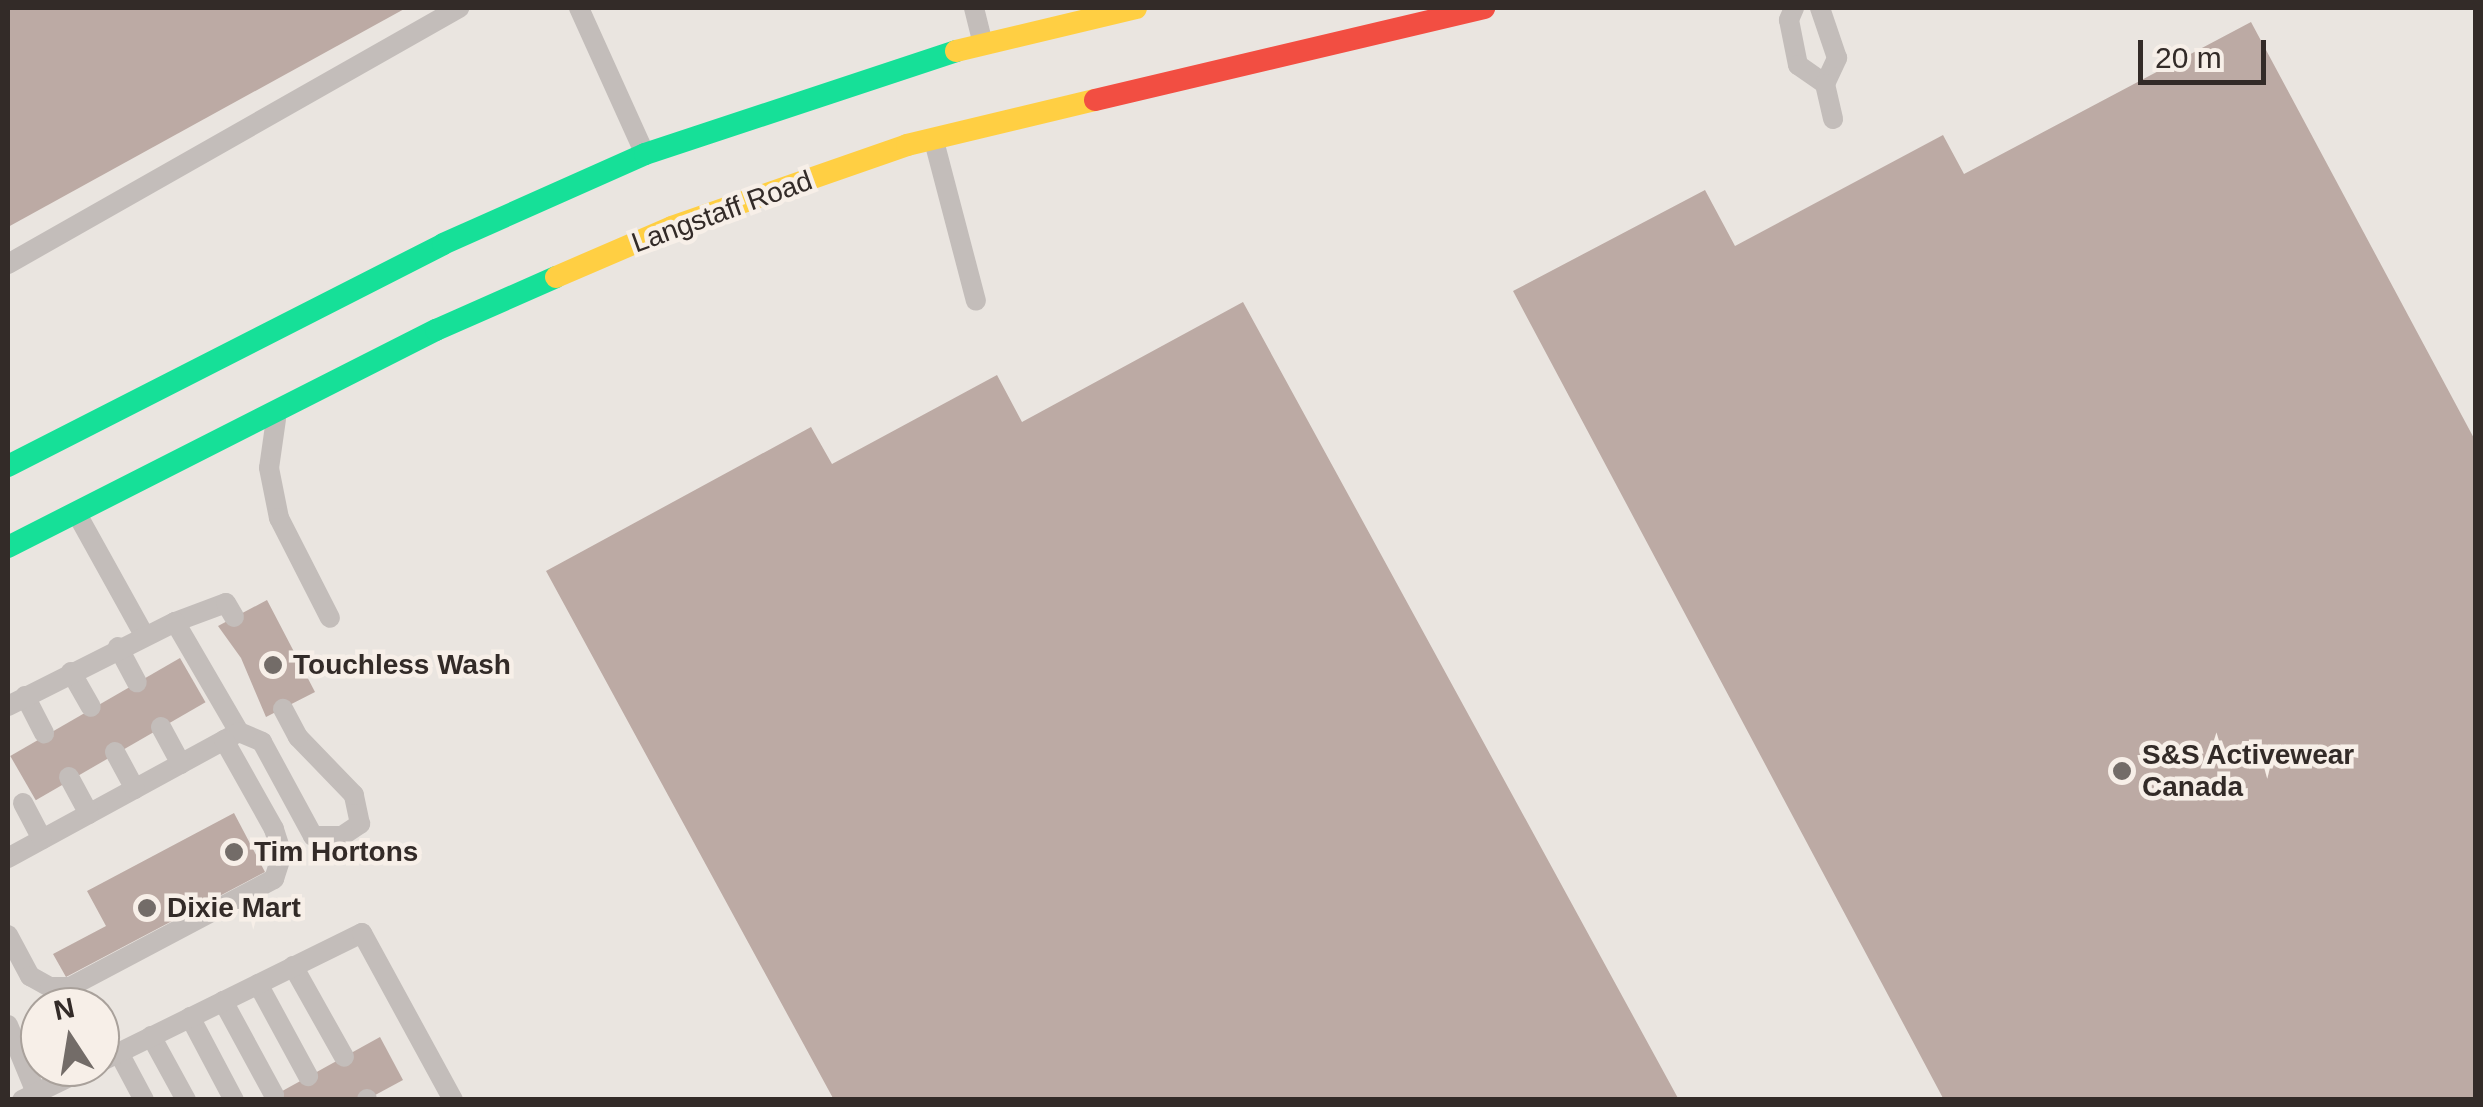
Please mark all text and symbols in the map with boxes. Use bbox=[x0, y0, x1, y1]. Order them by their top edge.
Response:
scale bar bbox=[2143, 20, 2270, 82]
text: 20 m bbox=[2155, 41, 2222, 74]
street label: Langstaff Road bbox=[627, 164, 817, 260]
place label: Touchless Wash bbox=[293, 648, 511, 682]
marker: Touchless Wash bbox=[262, 654, 284, 676]
place label: S&S Activewear Canada bbox=[2142, 738, 2355, 804]
marker: S&S Activewear Canada bbox=[2111, 760, 2133, 782]
place label: Tim Hortons bbox=[254, 835, 418, 869]
marker: Tim Hortons bbox=[223, 841, 245, 863]
place label: Dixie Mart bbox=[167, 891, 301, 925]
marker: Dixie Mart bbox=[136, 897, 158, 919]
north arrow bbox=[20, 987, 120, 1087]
text: N bbox=[51, 992, 77, 1026]

